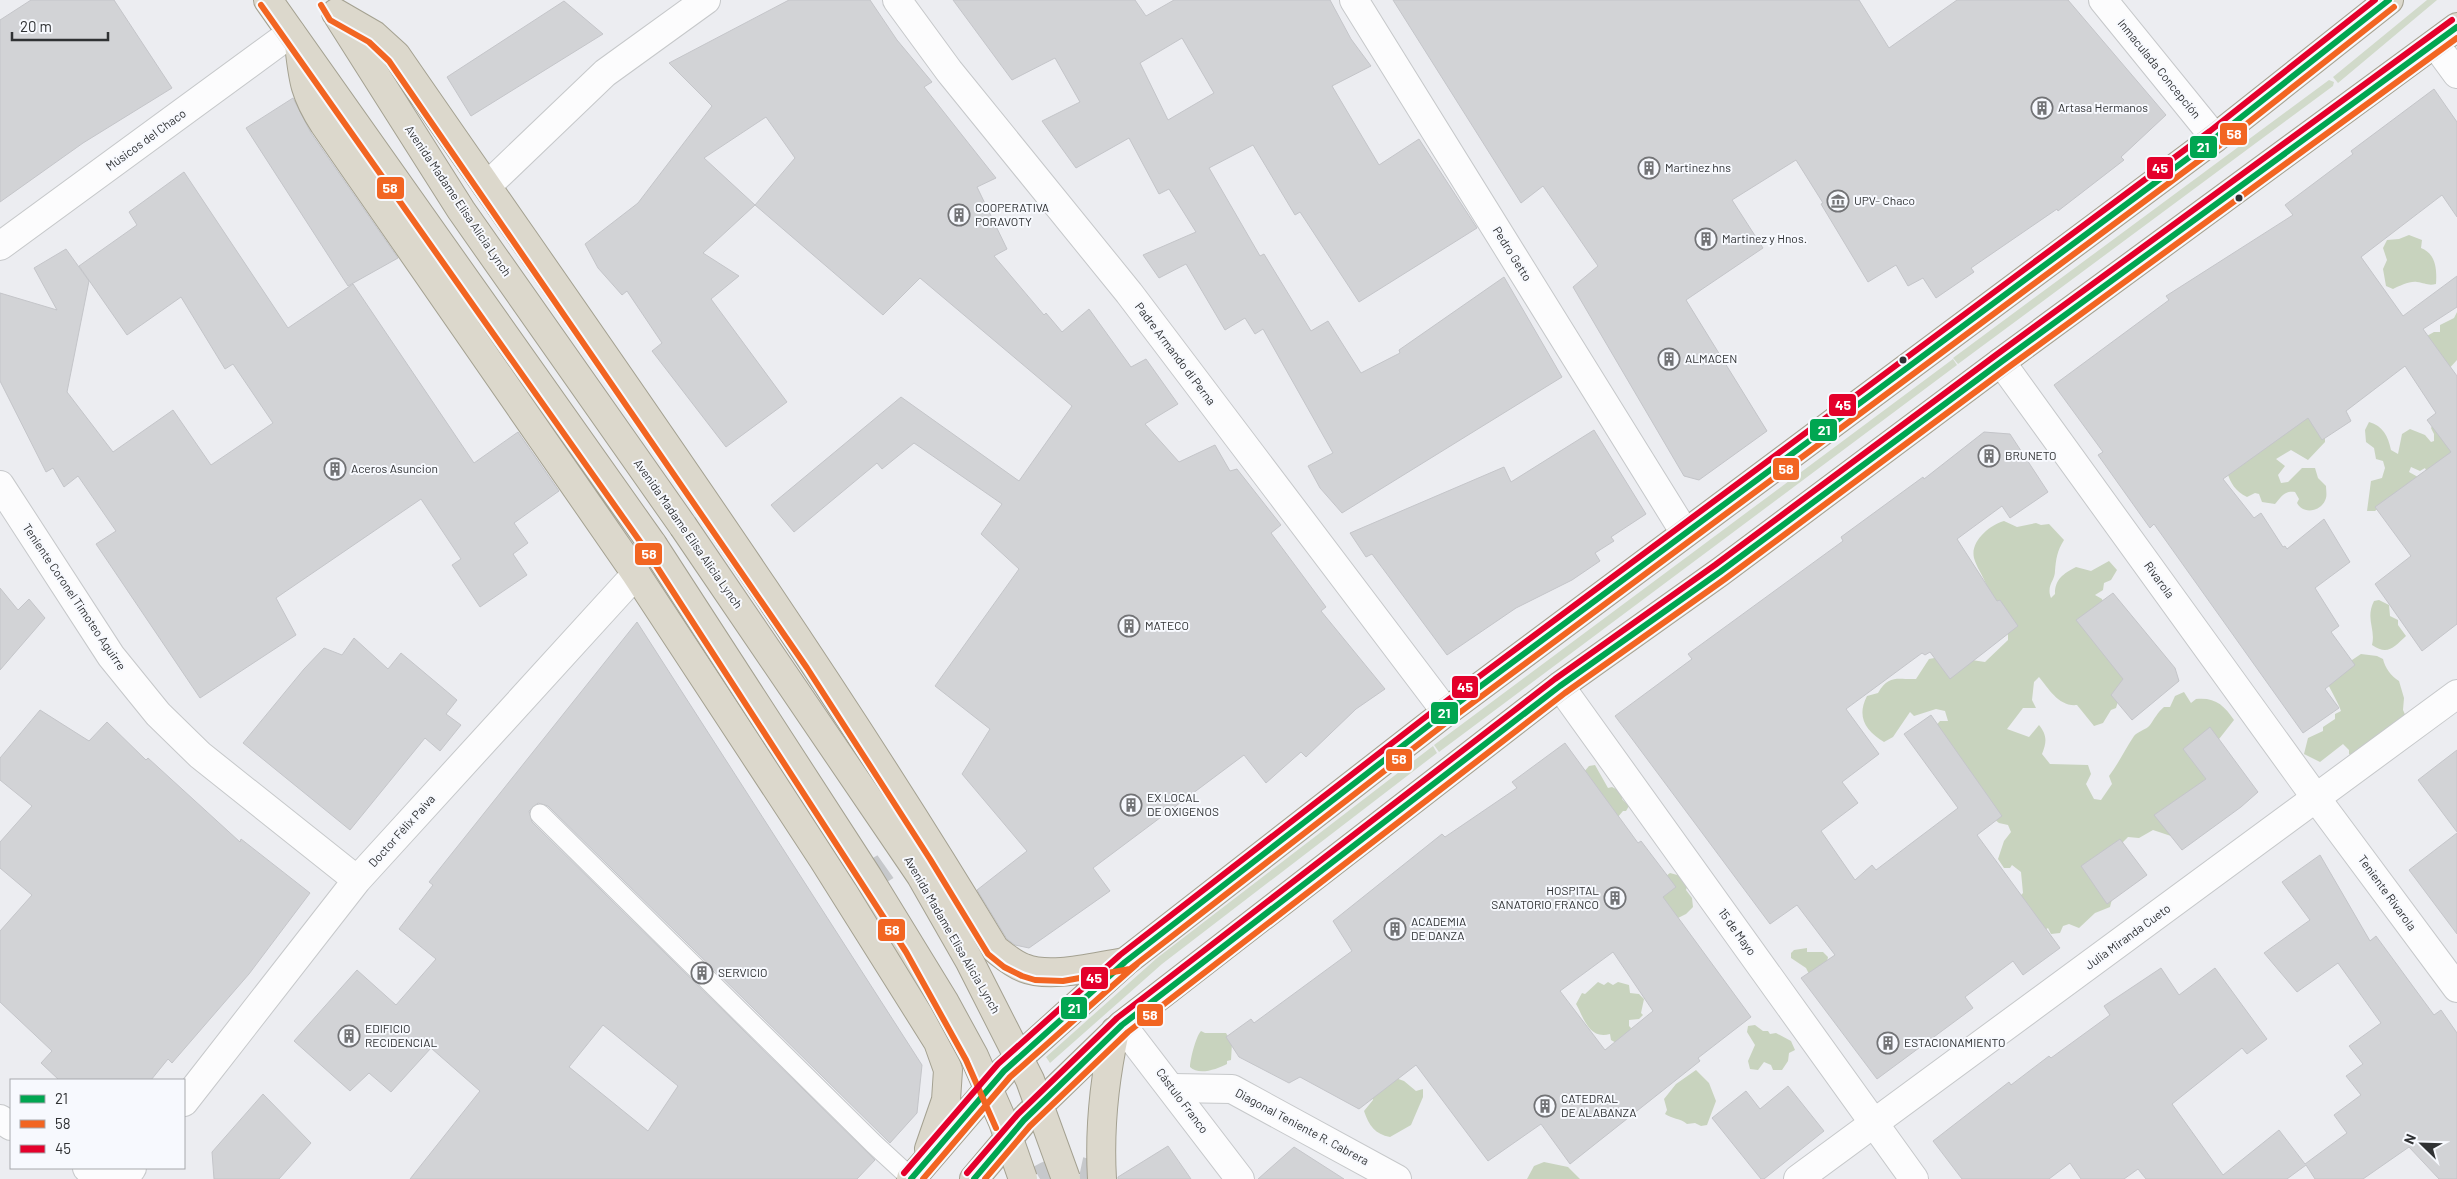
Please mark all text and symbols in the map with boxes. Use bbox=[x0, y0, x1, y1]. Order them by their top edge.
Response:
scale bar bbox=[12, 10, 109, 42]
street label: Inmaculada Concepción bbox=[2115, 16, 2204, 121]
text: 20 m bbox=[20, 17, 52, 35]
building icon: Artasa Hermanos bbox=[2030, 96, 2054, 120]
place label: Artasa Hermanos bbox=[2058, 100, 2148, 114]
street label: Músicos del Chaco bbox=[103, 105, 188, 173]
street label: Avenida Madame Elisa Alicia Lynch bbox=[403, 122, 515, 279]
line badge: 58 bbox=[2219, 122, 2248, 146]
text: 58 bbox=[2226, 125, 2242, 142]
line badge: 21 bbox=[2189, 135, 2218, 159]
text: 21 bbox=[2197, 138, 2209, 155]
building icon: Martinez hns bbox=[1637, 156, 1661, 180]
line badge: 45 bbox=[2146, 156, 2174, 180]
text: 45 bbox=[2152, 159, 2168, 176]
place label: Martinez hns bbox=[1665, 160, 1731, 174]
line badge: 58 bbox=[376, 176, 405, 200]
text: 58 bbox=[382, 179, 398, 196]
museum icon: UPV- Chaco bbox=[1826, 189, 1850, 213]
place label: UPV- Chaco bbox=[1854, 193, 1915, 207]
unlabelled marker bbox=[2234, 193, 2244, 203]
place label: COOPERATIVA PORAVOTY bbox=[975, 200, 1049, 228]
building icon: COOPERATIVA PORAVOTY bbox=[947, 203, 971, 227]
street label: Pedro Getto bbox=[1491, 224, 1535, 283]
building icon: Martinez y Hnos. bbox=[1694, 227, 1718, 251]
place label: Martinez y Hnos. bbox=[1722, 231, 1807, 245]
street label: Padre Armando di Perna bbox=[1133, 299, 1219, 407]
building icon: ALMACEN bbox=[1657, 347, 1681, 371]
place label: ALMACEN bbox=[1685, 351, 1737, 365]
unlabelled marker bbox=[1898, 355, 1908, 365]
line badge: 45 bbox=[1828, 393, 1857, 417]
text: 45 bbox=[1835, 396, 1851, 413]
line badge: 21 bbox=[1809, 418, 1838, 442]
text: 21 bbox=[1818, 421, 1830, 438]
building icon: BRUNETO bbox=[1977, 444, 2001, 468]
place label: BRUNETO bbox=[2005, 448, 2057, 462]
street label: Avenida Madame Elisa Alicia Lynch bbox=[632, 456, 746, 611]
building icon: Aceros Asuncion bbox=[323, 457, 347, 481]
line badge: 58 bbox=[1772, 457, 1800, 481]
text: 58 bbox=[1778, 460, 1794, 477]
place label: Aceros Asuncion bbox=[351, 461, 438, 475]
street label: Teniente Coronel Timoteo Aguirre bbox=[20, 520, 129, 672]
line badge: 58 bbox=[634, 542, 663, 566]
text: 58 bbox=[641, 545, 657, 562]
street label: Rivarola bbox=[2142, 558, 2178, 600]
building icon: MATECO bbox=[1117, 614, 1141, 638]
place label: MATECO bbox=[1145, 618, 1189, 632]
line badge: 45 bbox=[1451, 675, 1479, 699]
text: 45 bbox=[1457, 678, 1473, 695]
line badge: 21 bbox=[1430, 701, 1459, 725]
text: 21 bbox=[1438, 704, 1450, 721]
line badge: 58 bbox=[1385, 748, 1413, 772]
text: 58 bbox=[1391, 750, 1407, 767]
place label: EX LOCAL DE OXIGENOS bbox=[1147, 790, 1219, 818]
street label: Doctor Félix Paiva bbox=[365, 791, 437, 869]
building icon: EX LOCAL DE OXIGENOS bbox=[1119, 793, 1143, 817]
street label: Teniente Rivarola bbox=[2356, 852, 2420, 933]
street label: Avenida Madame Elisa Alicia Lynch bbox=[902, 853, 1004, 1016]
place label: HOSPITAL SANATORIO FRANCO bbox=[1491, 883, 1599, 911]
building icon: HOSPITAL SANATORIO FRANCO bbox=[1603, 886, 1627, 910]
street label: Julia Miranda Cueto bbox=[2082, 901, 2173, 972]
street label: 15 de Mayo bbox=[1716, 905, 1760, 958]
place label: ACADEMIA DE DANZA bbox=[1411, 914, 1466, 942]
building icon: ACADEMIA DE DANZA bbox=[1383, 917, 1407, 941]
line badge: 58 bbox=[877, 918, 906, 942]
text: 58 bbox=[884, 921, 900, 938]
building icon: SERVICIO bbox=[690, 961, 714, 985]
place label: SERVICIO bbox=[718, 965, 768, 979]
line badge: 45 bbox=[1080, 966, 1109, 990]
text: 45 bbox=[1086, 969, 1102, 986]
line badge: 21 bbox=[1060, 996, 1088, 1020]
text: 21 bbox=[1068, 999, 1080, 1016]
line badge: 58 bbox=[1136, 1003, 1164, 1027]
text: 58 bbox=[1142, 1006, 1158, 1023]
place label: EDIFICIO RECIDENCIAL bbox=[365, 1021, 437, 1049]
building icon: EDIFICIO RECIDENCIAL bbox=[337, 1024, 361, 1048]
building icon: ESTACIONAMIENTO bbox=[1876, 1031, 1900, 1055]
place label: ESTACIONAMIENTO bbox=[1904, 1035, 2005, 1049]
street label: Cástulo Franco bbox=[1154, 1065, 1212, 1136]
legend bbox=[10, 1079, 185, 1169]
street label: Diagonal Teniente R. Cabrera bbox=[1233, 1085, 1372, 1167]
text: 21 bbox=[55, 1089, 68, 1107]
place label: CATEDRAL DE ALABANZA bbox=[1561, 1091, 1636, 1119]
building icon: CATEDRAL DE ALABANZA bbox=[1533, 1094, 1557, 1118]
text: 58 bbox=[55, 1114, 71, 1132]
north arrow bbox=[2397, 1119, 2447, 1169]
text: N bbox=[2400, 1131, 2419, 1146]
text: 45 bbox=[55, 1139, 71, 1157]

